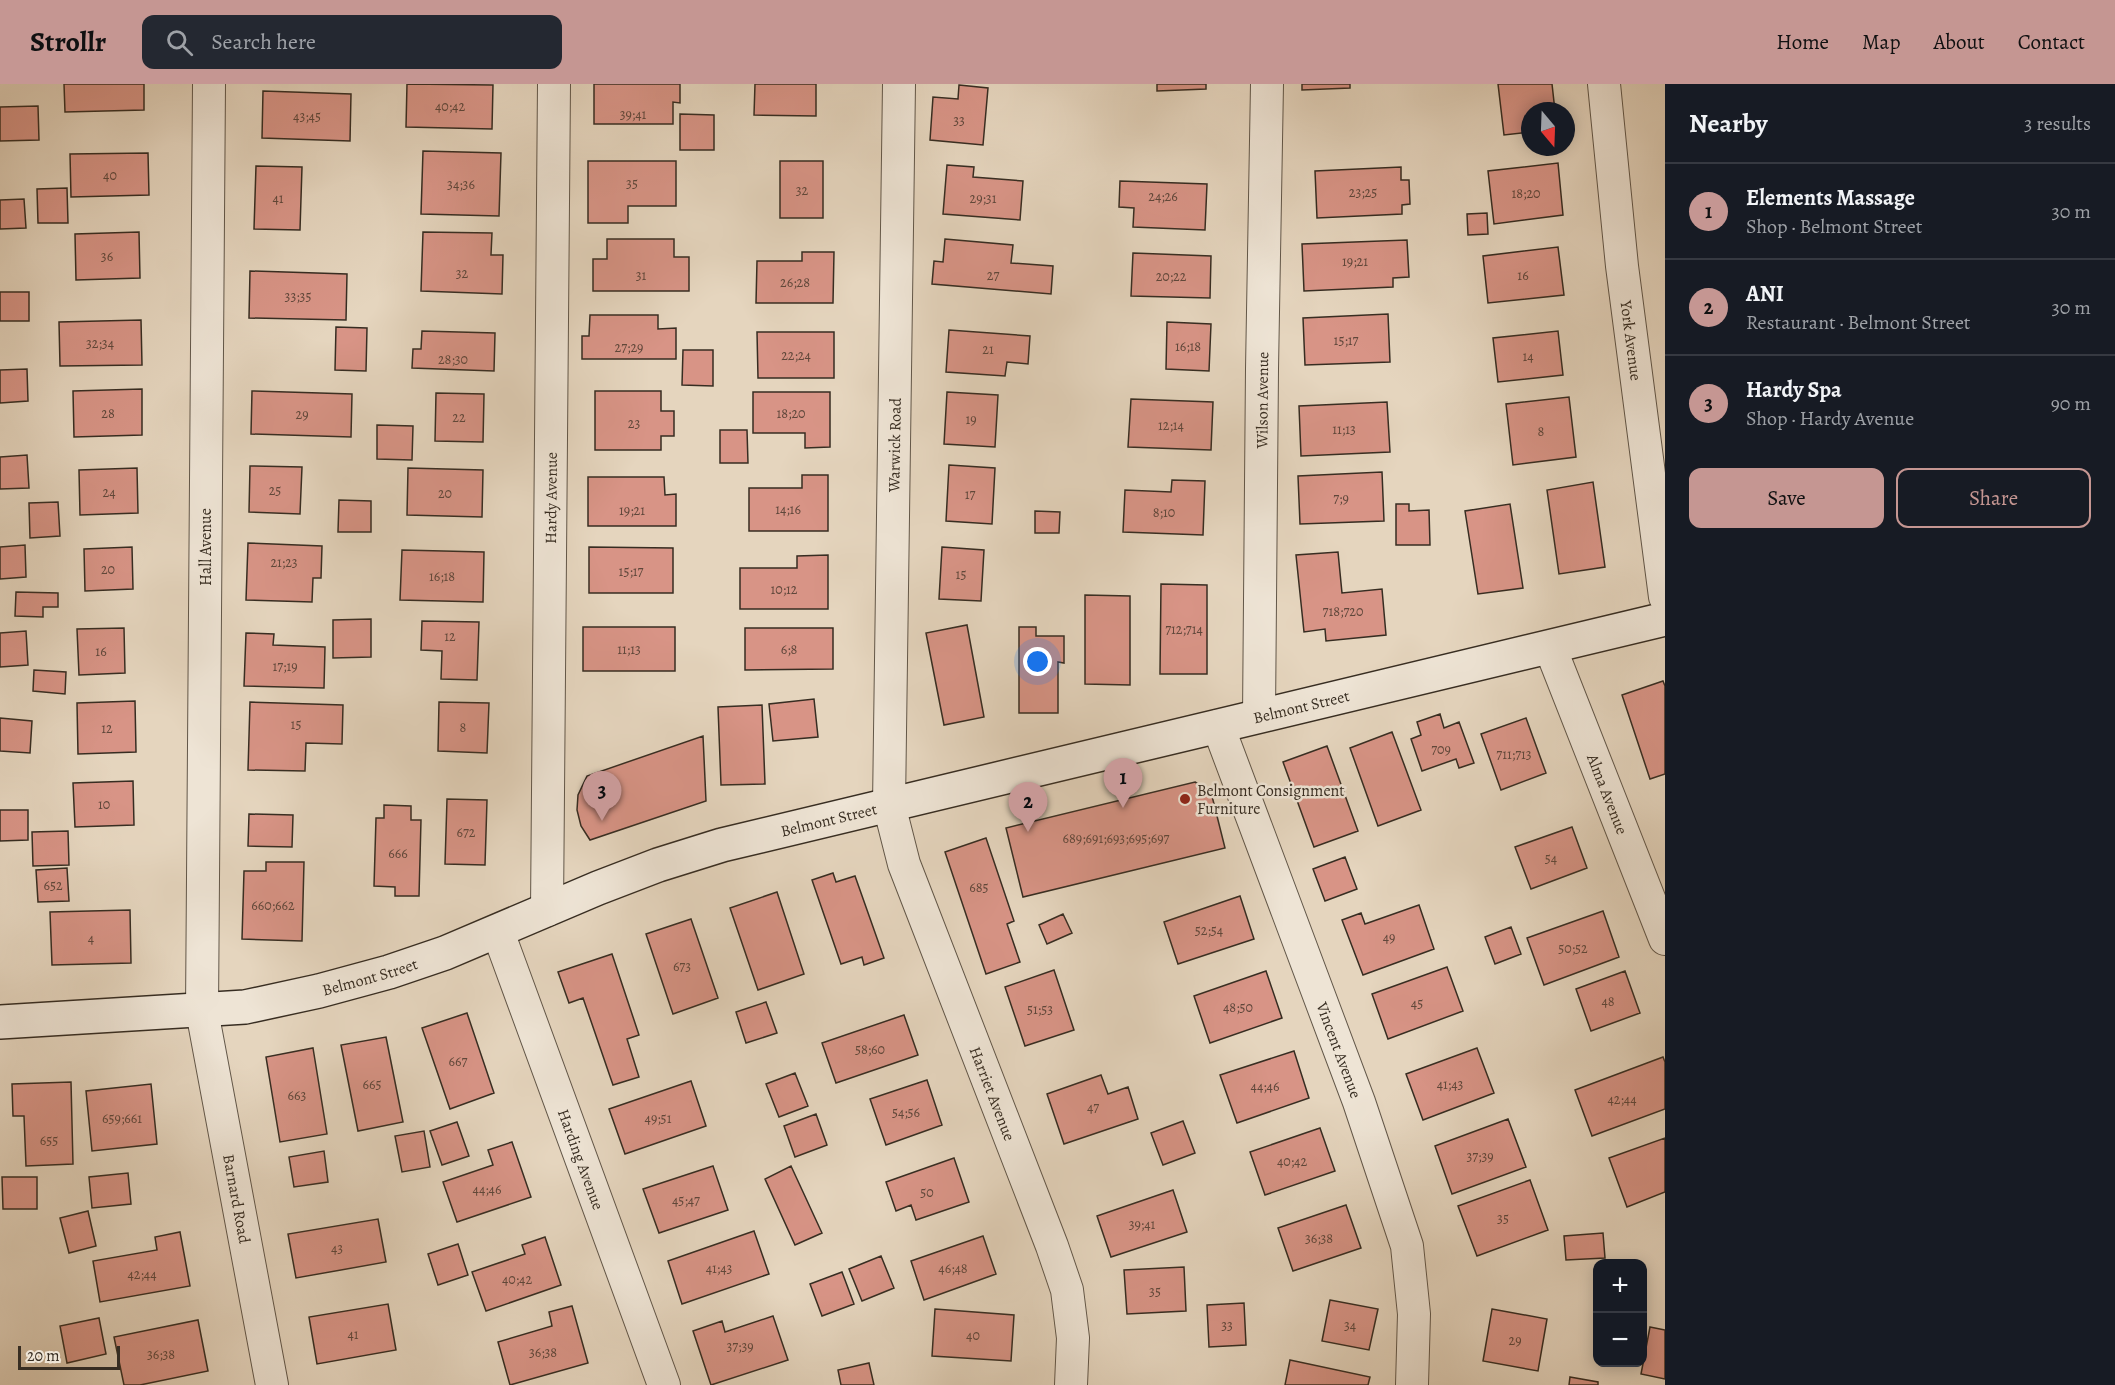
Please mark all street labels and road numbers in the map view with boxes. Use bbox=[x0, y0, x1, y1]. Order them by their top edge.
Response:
street label: York Avenue bbox=[1614, 298, 1647, 382]
street label: Wilson Avenue bbox=[1251, 351, 1274, 449]
street label: Warwick Road bbox=[883, 397, 907, 493]
street label: Hardy Avenue bbox=[540, 452, 563, 544]
street label: Hall Avenue bbox=[195, 508, 217, 586]
street label: Belmont Street bbox=[1251, 685, 1352, 729]
street label: Alma Avenue bbox=[1581, 750, 1633, 838]
street label: Belmont Street bbox=[778, 798, 879, 843]
street label: Belmont Street bbox=[320, 953, 421, 1002]
street label: Vincent Avenue bbox=[1310, 998, 1367, 1101]
street label: Harriet Avenue bbox=[964, 1044, 1020, 1144]
street label: Harding Avenue bbox=[552, 1106, 609, 1213]
street label: Barnard Road bbox=[217, 1152, 255, 1246]

